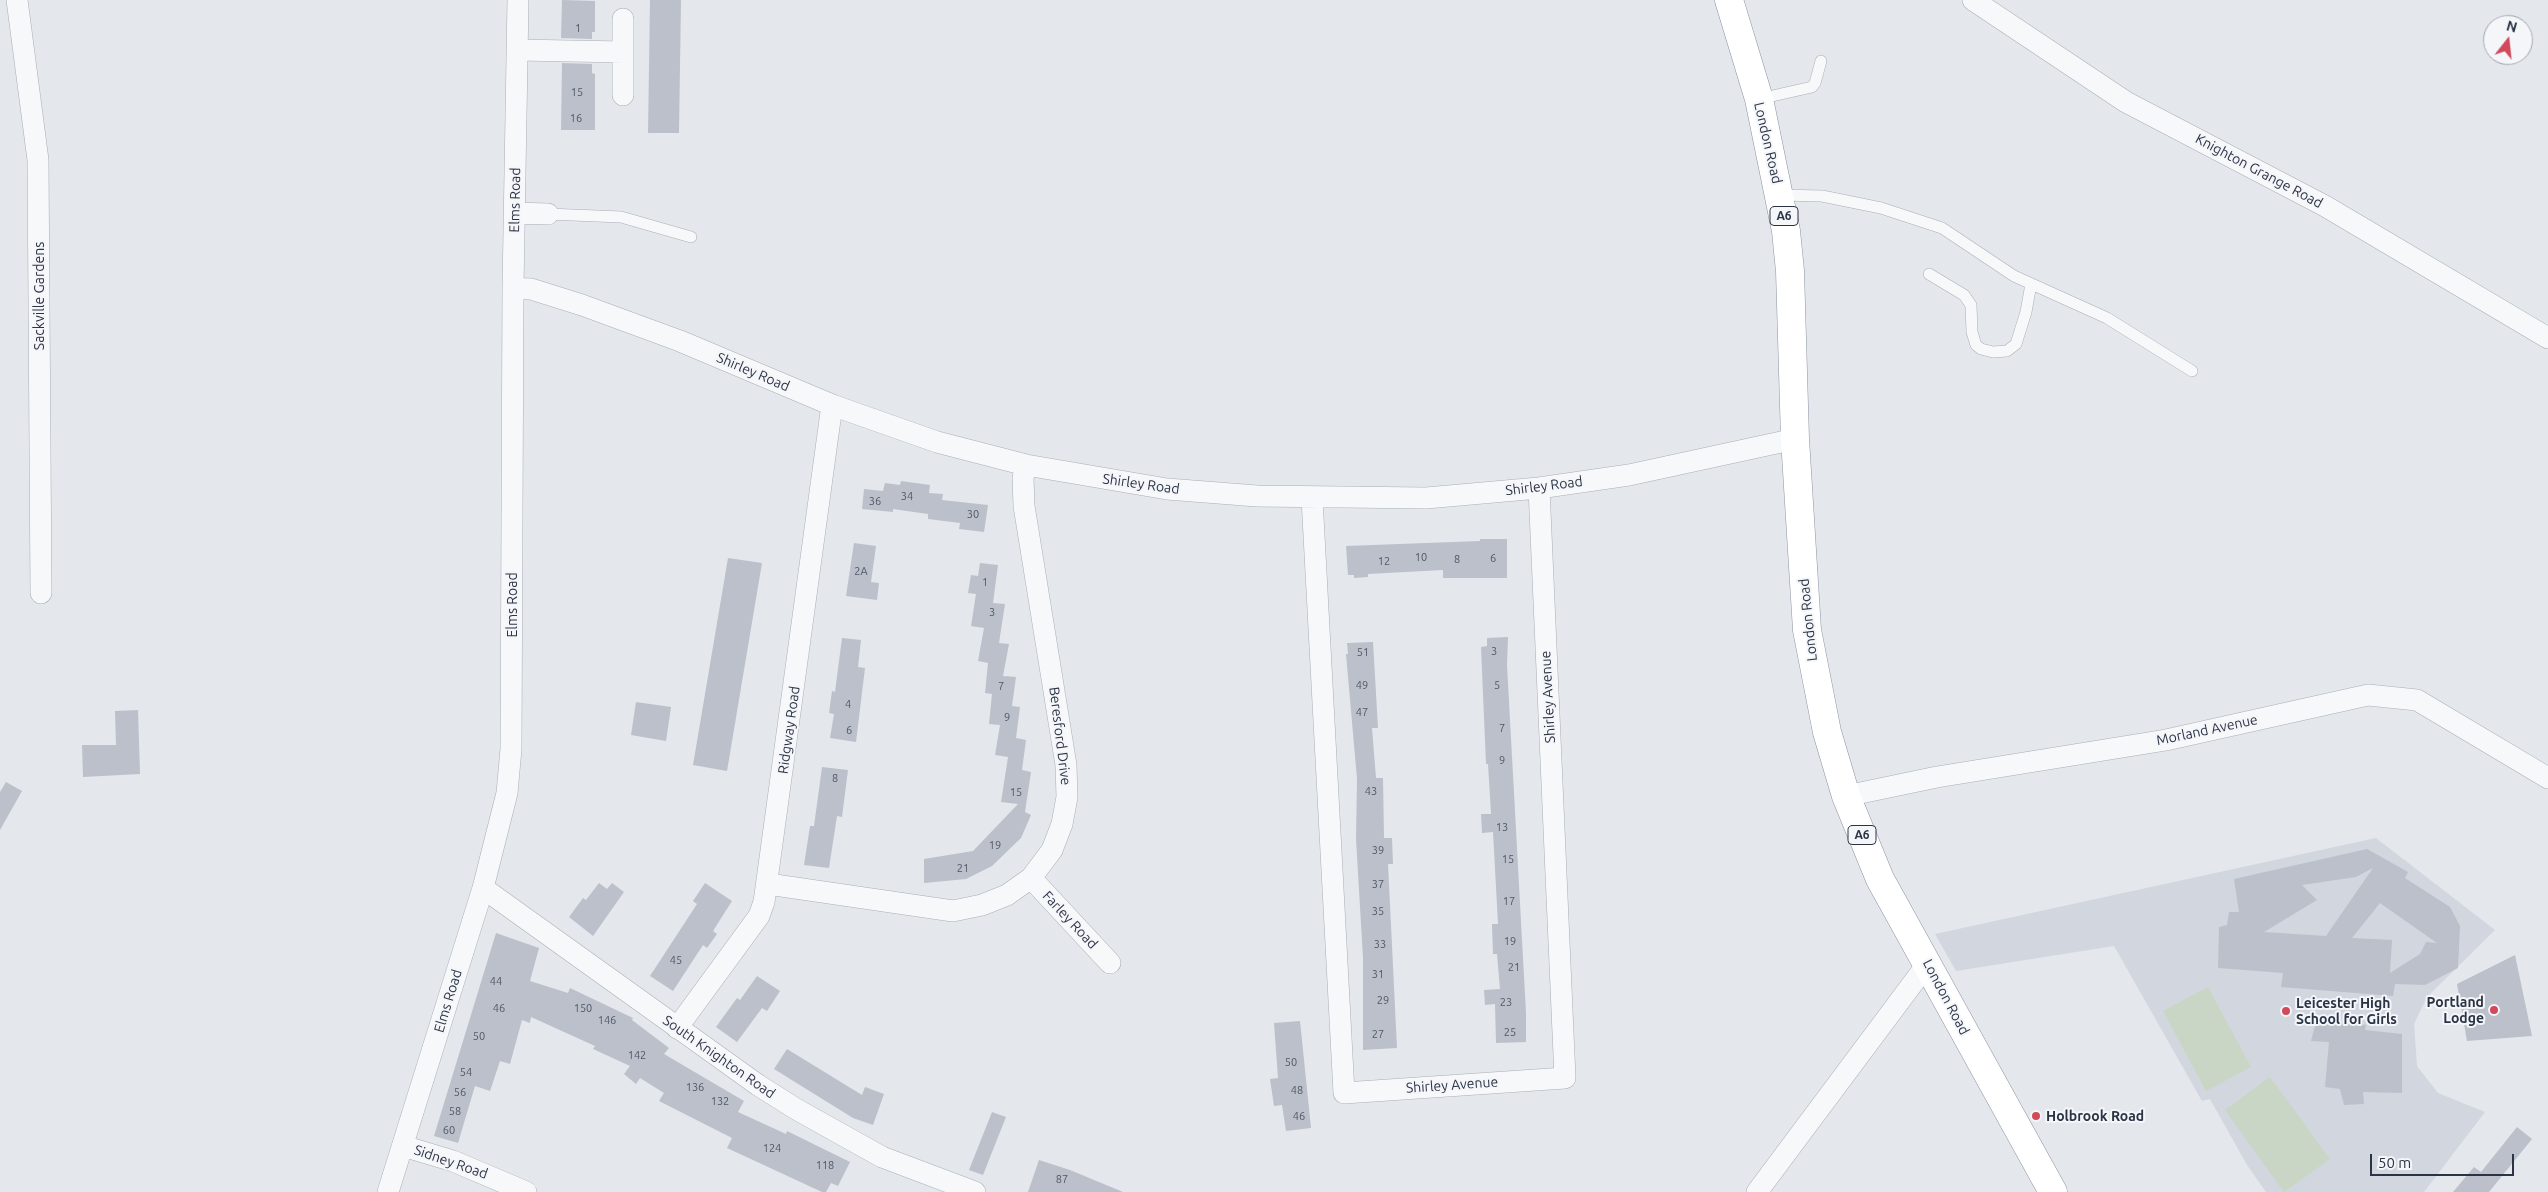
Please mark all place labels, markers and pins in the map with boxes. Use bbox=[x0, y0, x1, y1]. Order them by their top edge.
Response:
place label: Portland Lodge bbox=[2427, 994, 2484, 1026]
place label: Leicester High School for Girls bbox=[2296, 995, 2397, 1028]
marker: Portland Lodge bbox=[2488, 1004, 2500, 1016]
marker: Leicester High School for Girls bbox=[2280, 1005, 2292, 1017]
place label: Holbrook Road bbox=[2046, 1108, 2144, 1124]
marker: Holbrook Road bbox=[2030, 1110, 2042, 1122]

